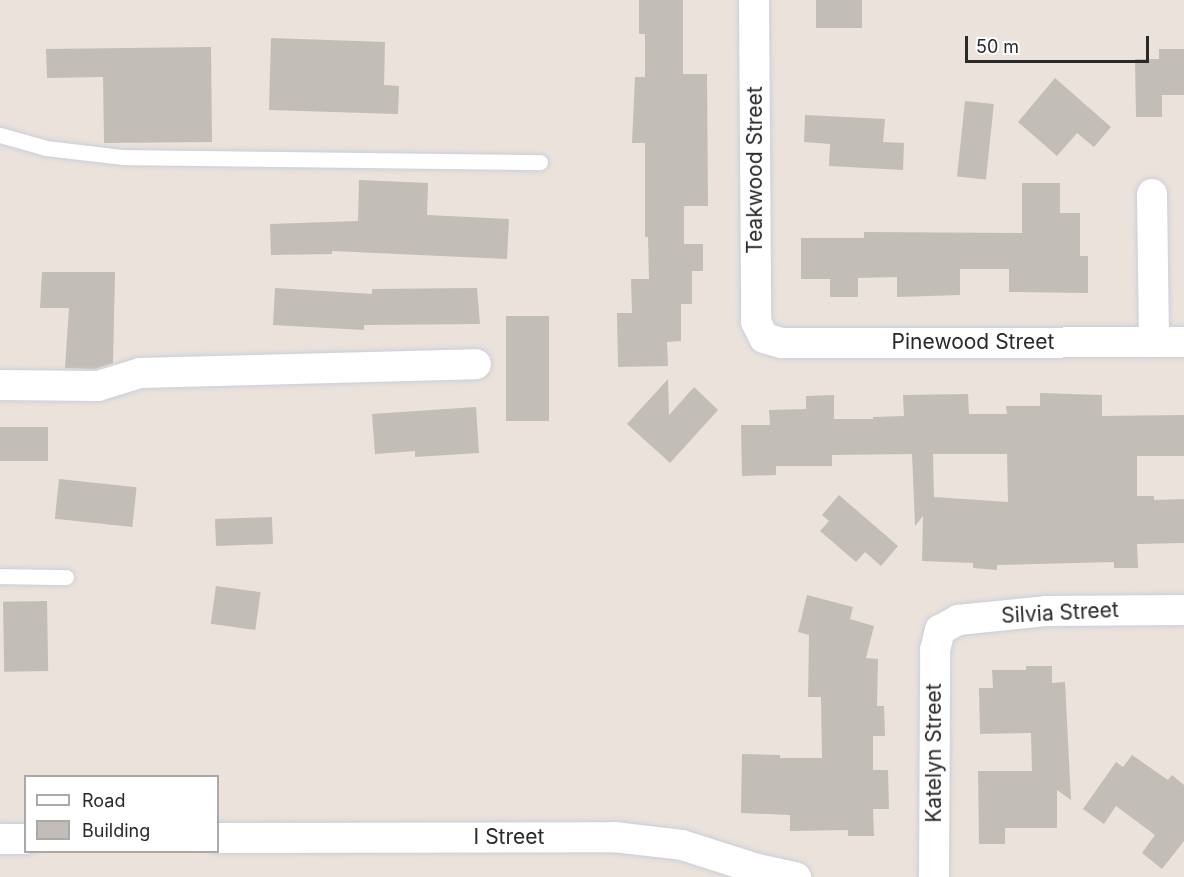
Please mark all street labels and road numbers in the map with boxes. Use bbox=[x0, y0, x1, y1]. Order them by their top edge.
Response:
street label: Teakwood Street bbox=[742, 86, 768, 254]
street label: Pinewood Street bbox=[892, 329, 1054, 355]
street label: Silvia Street bbox=[1001, 597, 1119, 629]
street label: Katelyn Street bbox=[921, 683, 947, 823]
street label: I Street bbox=[474, 824, 544, 850]

